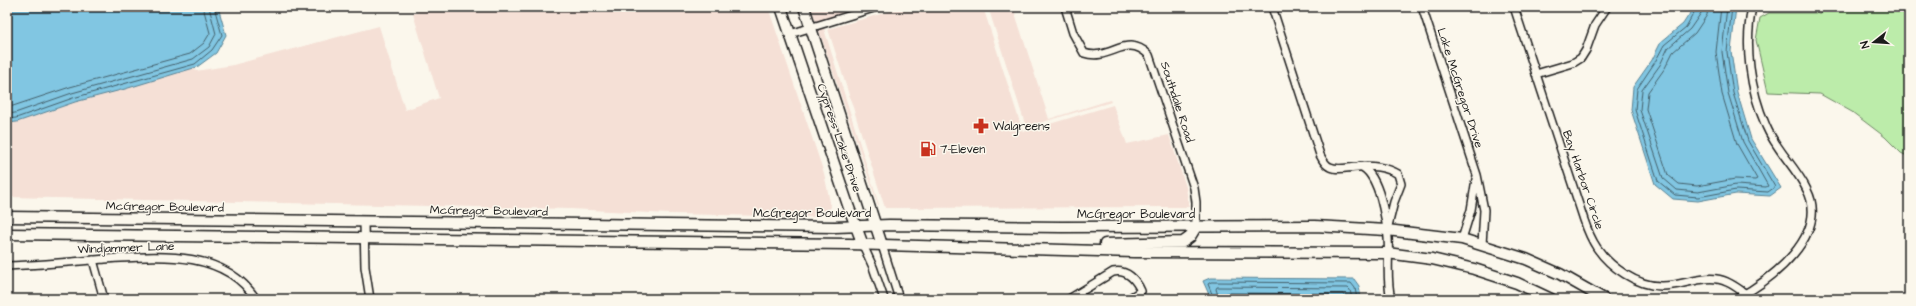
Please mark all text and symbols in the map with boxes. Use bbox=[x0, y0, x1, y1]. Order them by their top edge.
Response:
north arrow bbox=[1854, 22, 1894, 62]
street label: Lake McGregor Drive bbox=[1432, 26, 1488, 151]
text: N bbox=[1857, 39, 1873, 50]
street label: Southdale Road bbox=[1156, 59, 1198, 145]
street label: Cypress Lake Drive bbox=[812, 81, 866, 195]
pharmacy icon: Walgreens bbox=[972, 117, 990, 135]
place label: Walgreens bbox=[993, 118, 1050, 136]
street label: Bay Harbor Circle bbox=[1557, 128, 1608, 233]
fuel station icon: 7-Eleven bbox=[919, 140, 937, 158]
place label: 7-Eleven bbox=[940, 141, 985, 158]
street label: McGregor Boulevard bbox=[106, 197, 224, 218]
street label: McGregor Boulevard bbox=[430, 201, 548, 222]
street label: McGregor Boulevard bbox=[753, 205, 871, 223]
street label: McGregor Boulevard bbox=[1077, 206, 1195, 224]
street label: Windjammer Lane bbox=[77, 238, 175, 258]

